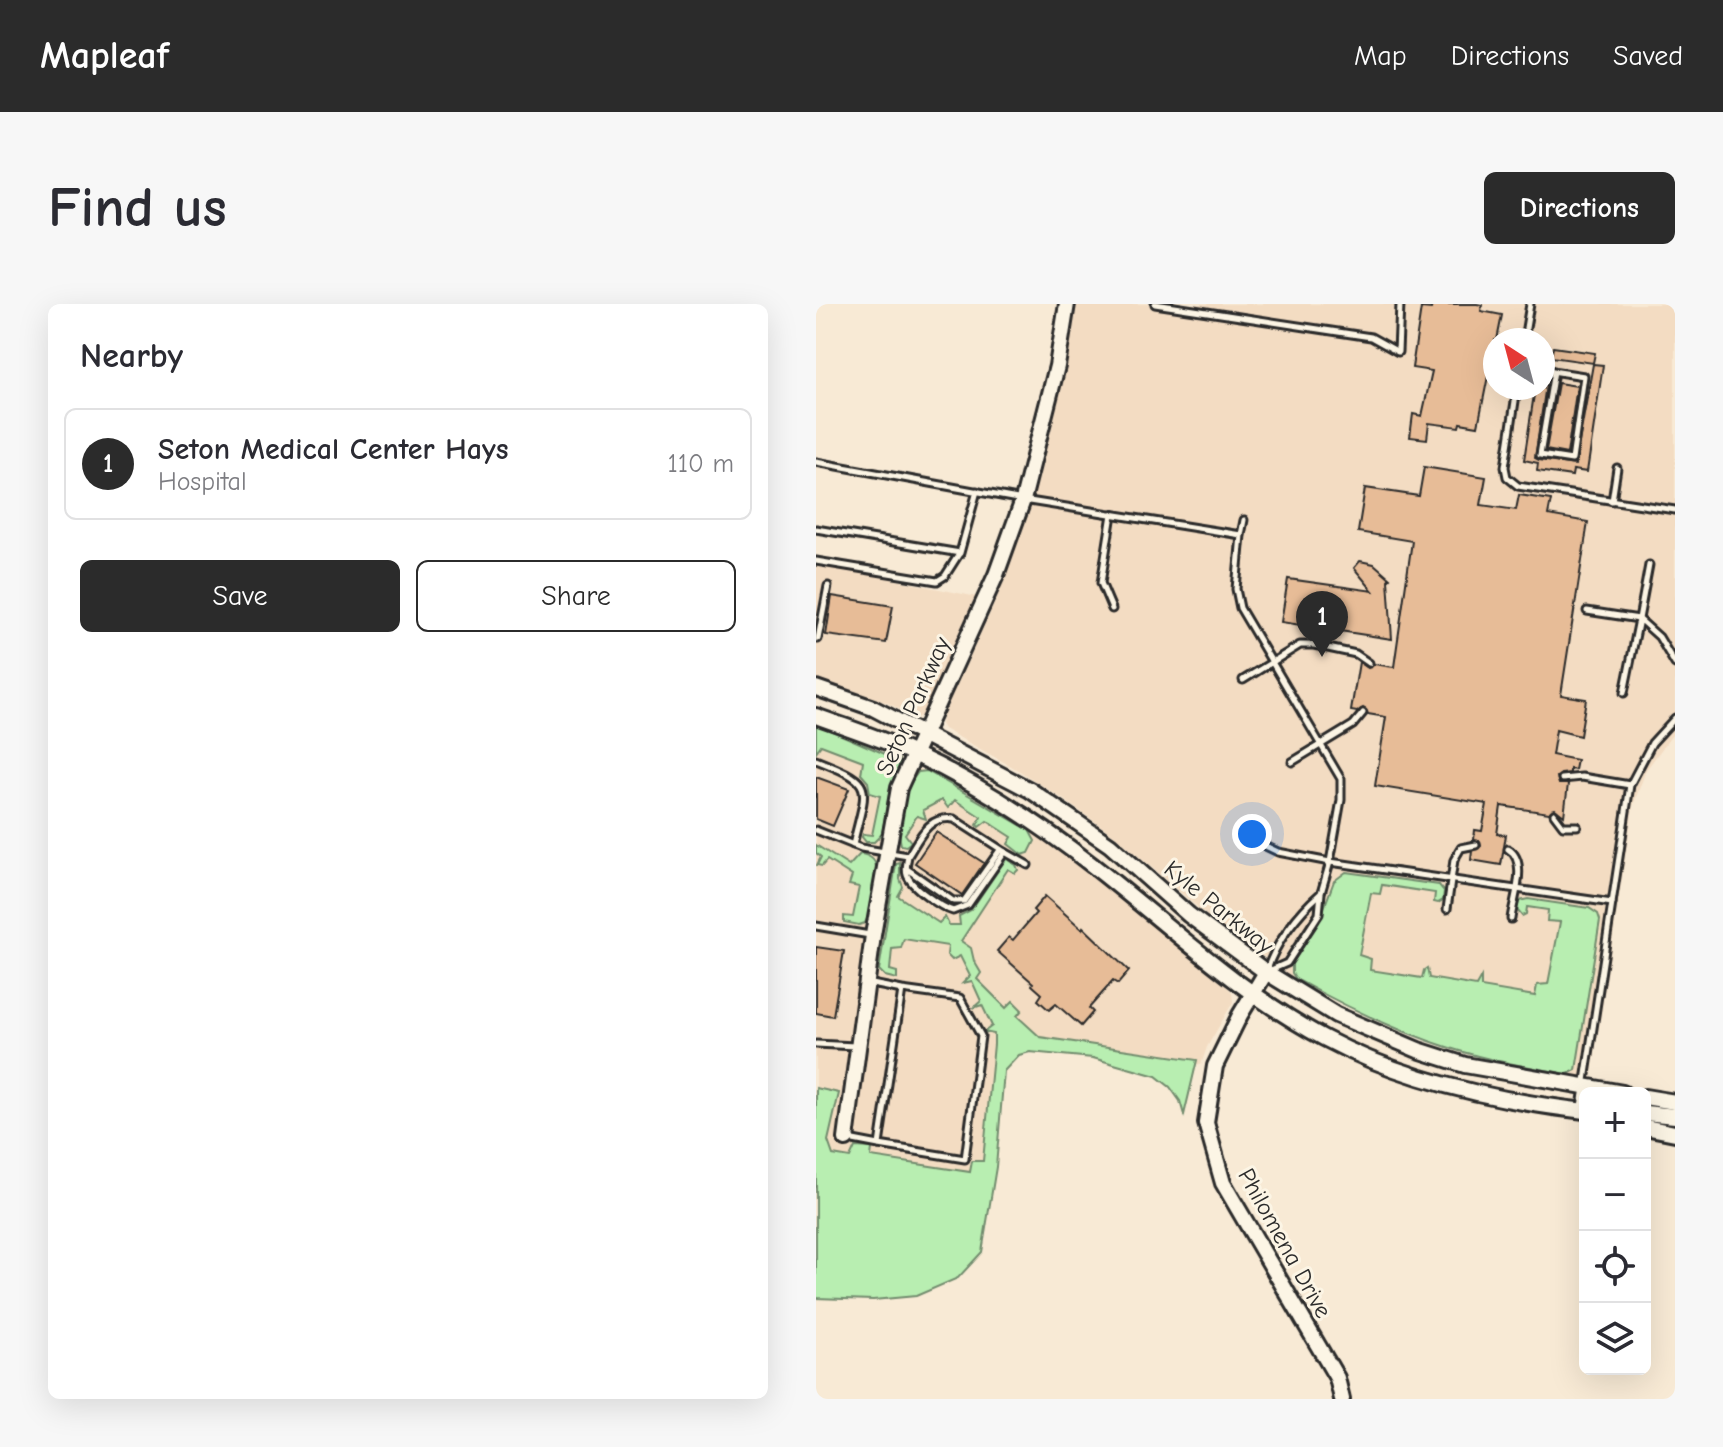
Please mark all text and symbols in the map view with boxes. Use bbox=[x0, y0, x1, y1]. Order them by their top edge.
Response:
text: Mapleaf bbox=[40, 34, 169, 78]
text: Map bbox=[1354, 40, 1407, 72]
text: Directions bbox=[1451, 40, 1569, 72]
text: Saved bbox=[1613, 40, 1683, 72]
button: Directions bbox=[1484, 172, 1675, 244]
text: Find us bbox=[48, 176, 227, 240]
north arrow bbox=[1483, 328, 1555, 400]
text: Nearby bbox=[80, 336, 183, 376]
text: Seton Medical Center Hays bbox=[158, 432, 509, 467]
text: 1 bbox=[103, 449, 113, 479]
text: 110 m bbox=[667, 449, 734, 479]
text: Hospital bbox=[158, 467, 247, 497]
button: Save bbox=[80, 560, 400, 632]
button: Share bbox=[416, 560, 736, 632]
pin: 1 bbox=[1296, 591, 1348, 657]
street label: Seton Parkway bbox=[870, 632, 956, 779]
your location bbox=[1232, 814, 1272, 854]
street label: Kyle Parkway bbox=[1159, 854, 1279, 960]
map controls bbox=[1579, 1087, 1651, 1375]
button: + bbox=[1579, 1087, 1651, 1159]
button: − bbox=[1579, 1159, 1651, 1231]
street label: Philomena Drive bbox=[1232, 1163, 1338, 1323]
button: locate bbox=[1579, 1231, 1651, 1303]
button: layers bbox=[1579, 1303, 1651, 1375]

